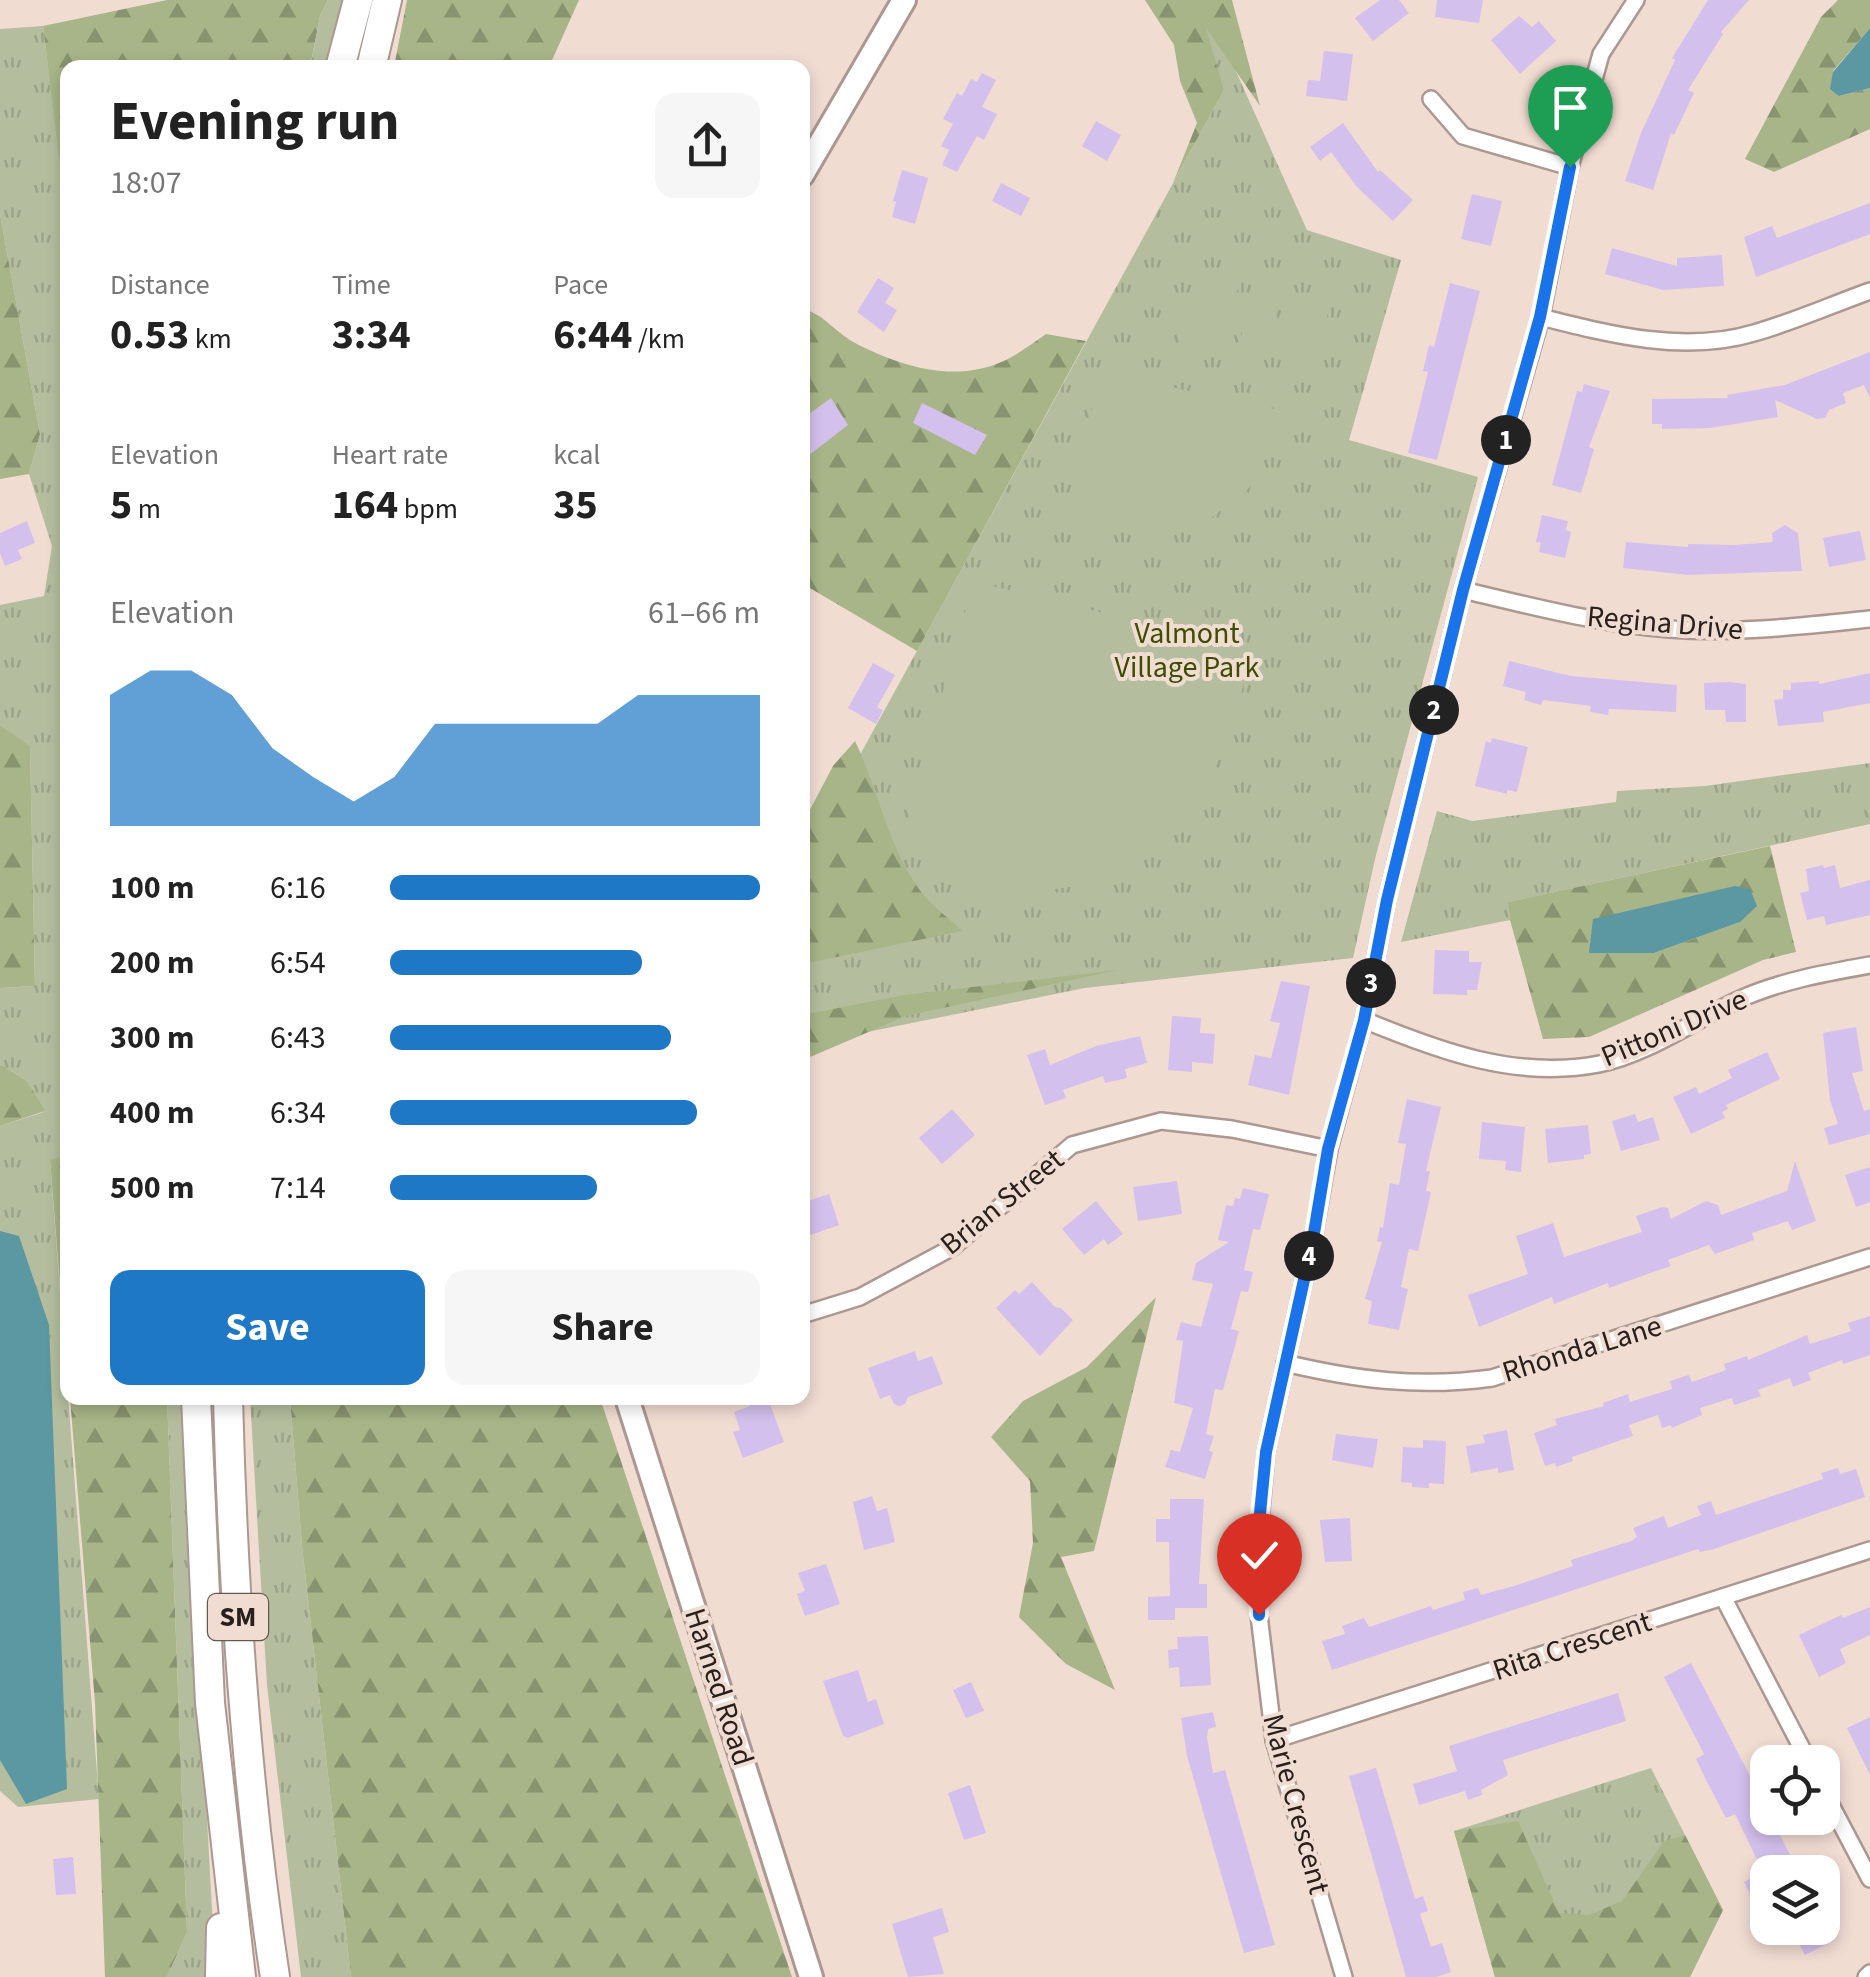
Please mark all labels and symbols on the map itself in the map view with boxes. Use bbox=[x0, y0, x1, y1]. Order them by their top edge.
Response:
pin bbox=[1528, 65, 1613, 168]
pin: 1 bbox=[1481, 415, 1531, 465]
street label: Regina Drive bbox=[1585, 595, 1745, 651]
park label: Valmont Village Park bbox=[1115, 612, 1260, 689]
pin: 2 bbox=[1409, 685, 1459, 735]
pin: 3 bbox=[1346, 958, 1396, 1008]
street label: Pittoni Drive bbox=[1594, 978, 1754, 1078]
street label: Brian Street bbox=[931, 1139, 1073, 1265]
pin: 4 bbox=[1284, 1231, 1334, 1281]
street label: Rhonda Lane bbox=[1497, 1304, 1667, 1394]
pin bbox=[1217, 1513, 1302, 1616]
road number: SM bbox=[208, 1594, 268, 1640]
street label: Rita Crescent bbox=[1487, 1600, 1657, 1692]
street label: Harned Road bbox=[673, 1603, 765, 1771]
street label: Marie Crescent bbox=[1251, 1709, 1341, 1899]

